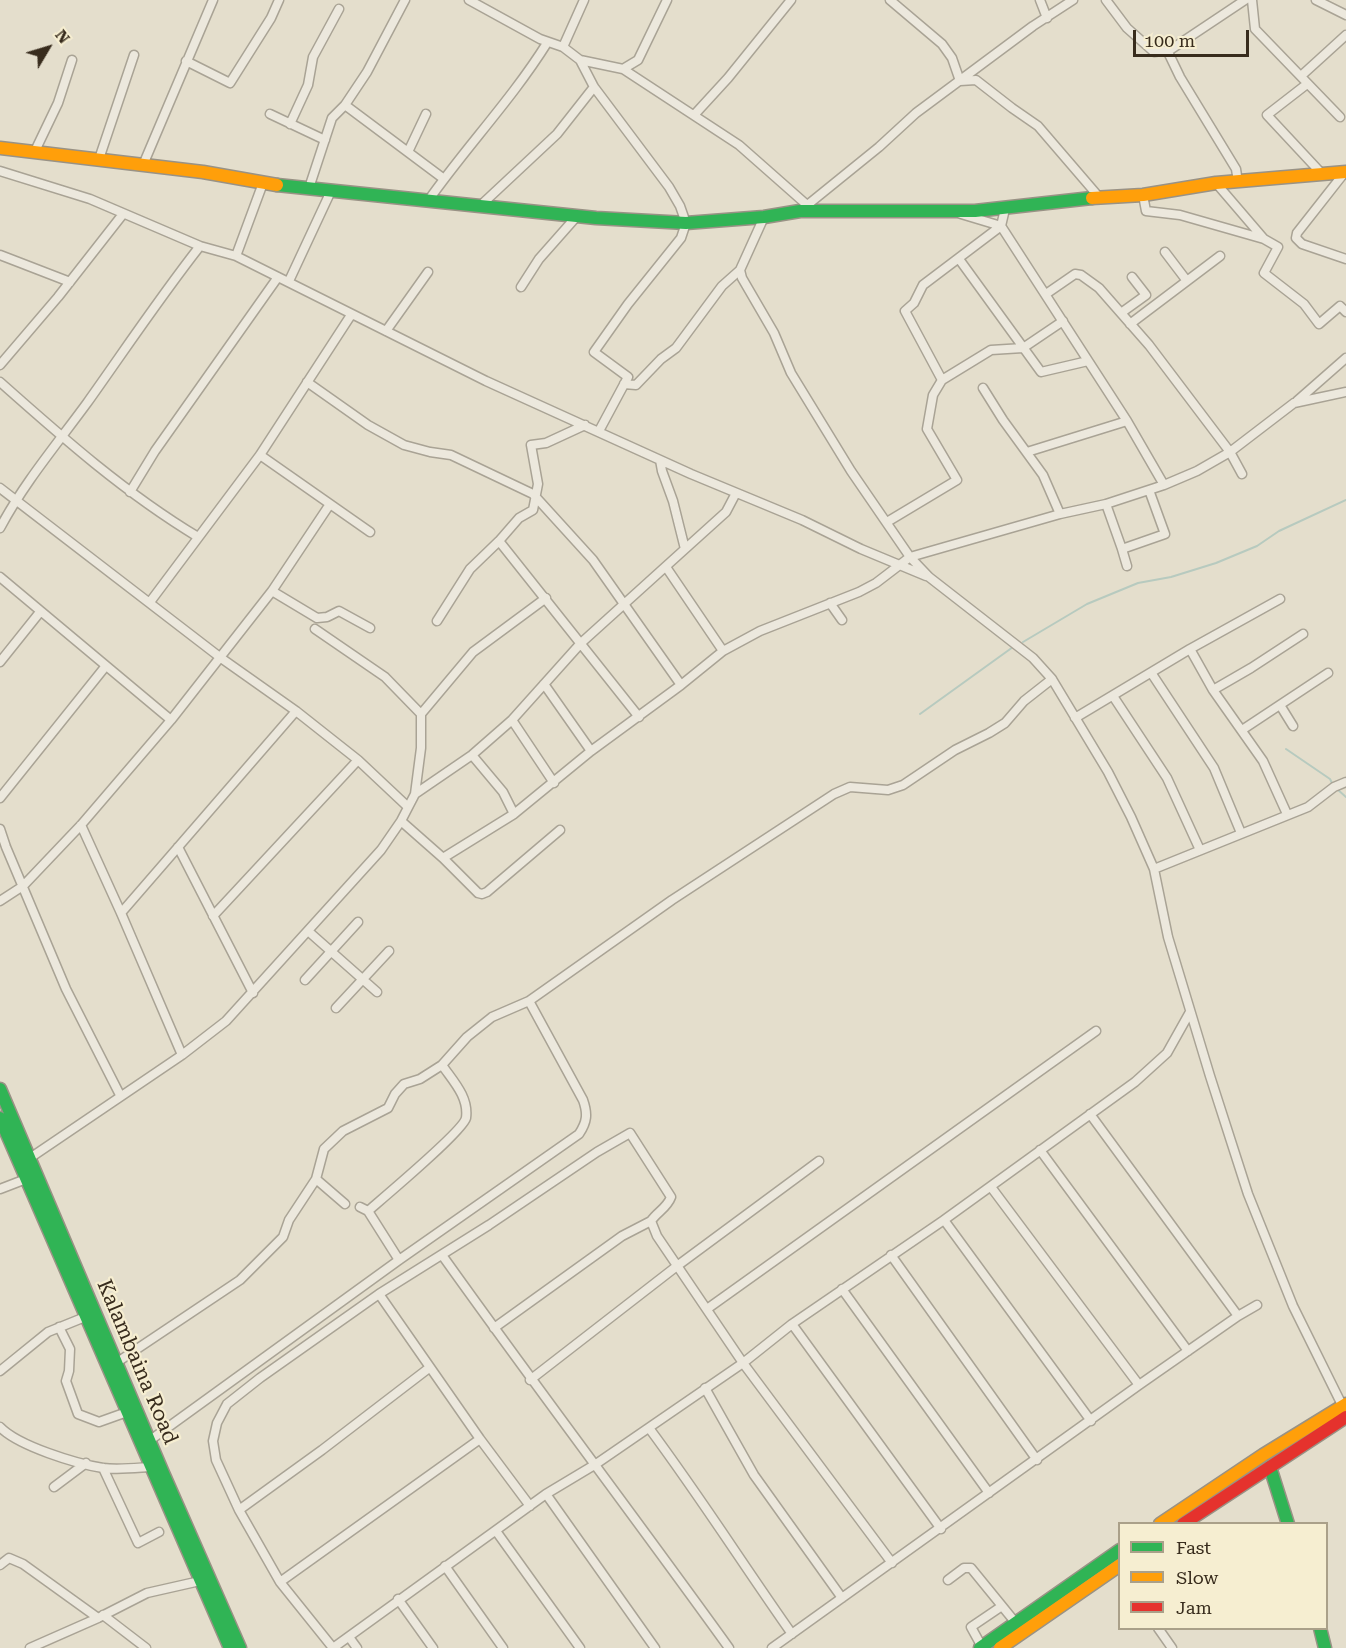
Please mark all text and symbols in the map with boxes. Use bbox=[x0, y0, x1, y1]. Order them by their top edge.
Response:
north arrow bbox=[18, 18, 78, 78]
scale bar bbox=[1136, 18, 1252, 56]
text: N bbox=[51, 26, 74, 47]
text: 100 m bbox=[1144, 30, 1195, 51]
street label: Kalambaina Road bbox=[91, 1276, 183, 1448]
legend bbox=[1118, 1522, 1328, 1630]
text: Fast bbox=[1176, 1537, 1211, 1558]
text: Slow bbox=[1176, 1567, 1218, 1588]
text: Jam bbox=[1176, 1597, 1212, 1618]

